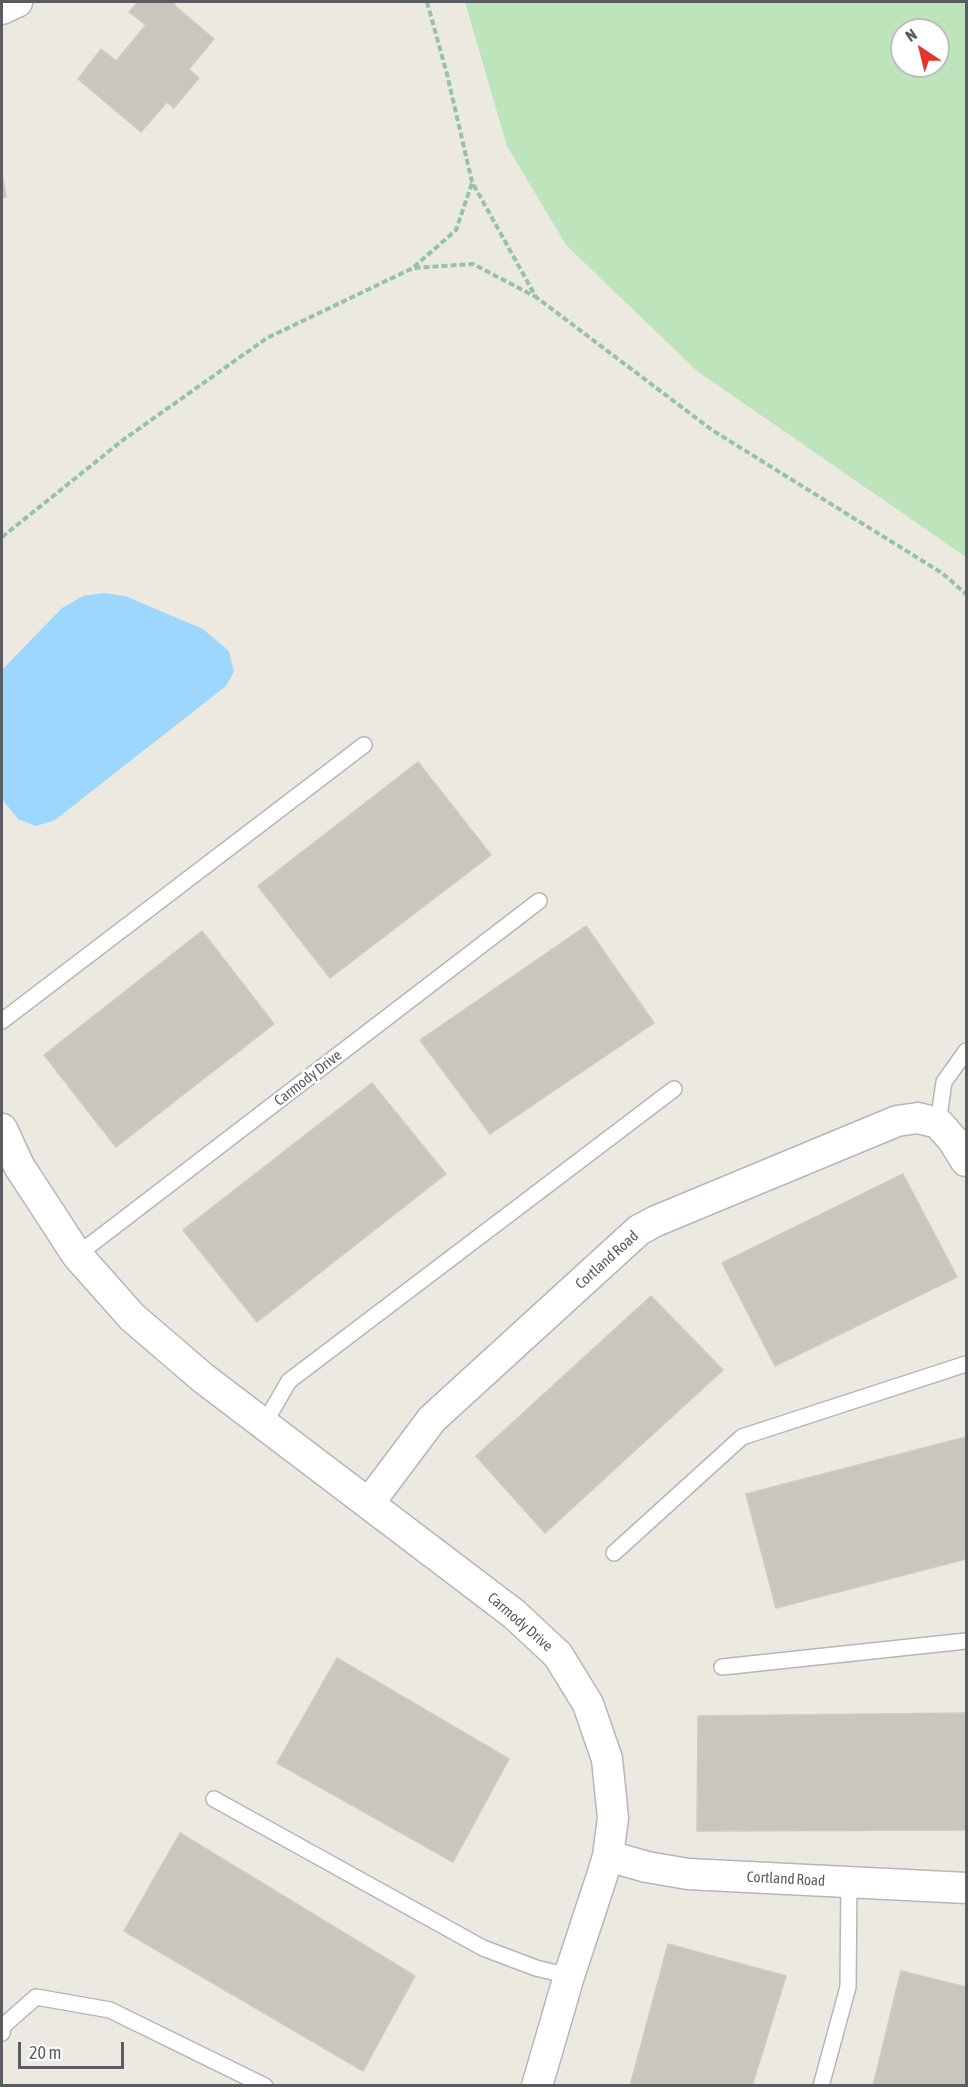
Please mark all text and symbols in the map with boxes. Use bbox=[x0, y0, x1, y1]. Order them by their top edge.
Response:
north arrow bbox=[890, 18, 950, 78]
text: N bbox=[902, 25, 920, 45]
street label: Carmody Drive bbox=[271, 1046, 345, 1110]
street label: Cortland Road bbox=[572, 1227, 642, 1293]
street label: Carmody Drive bbox=[484, 1589, 556, 1655]
street label: Cortland Road bbox=[746, 1868, 826, 1890]
scale bar bbox=[21, 2030, 128, 2068]
text: 20 m bbox=[29, 2042, 61, 2063]

